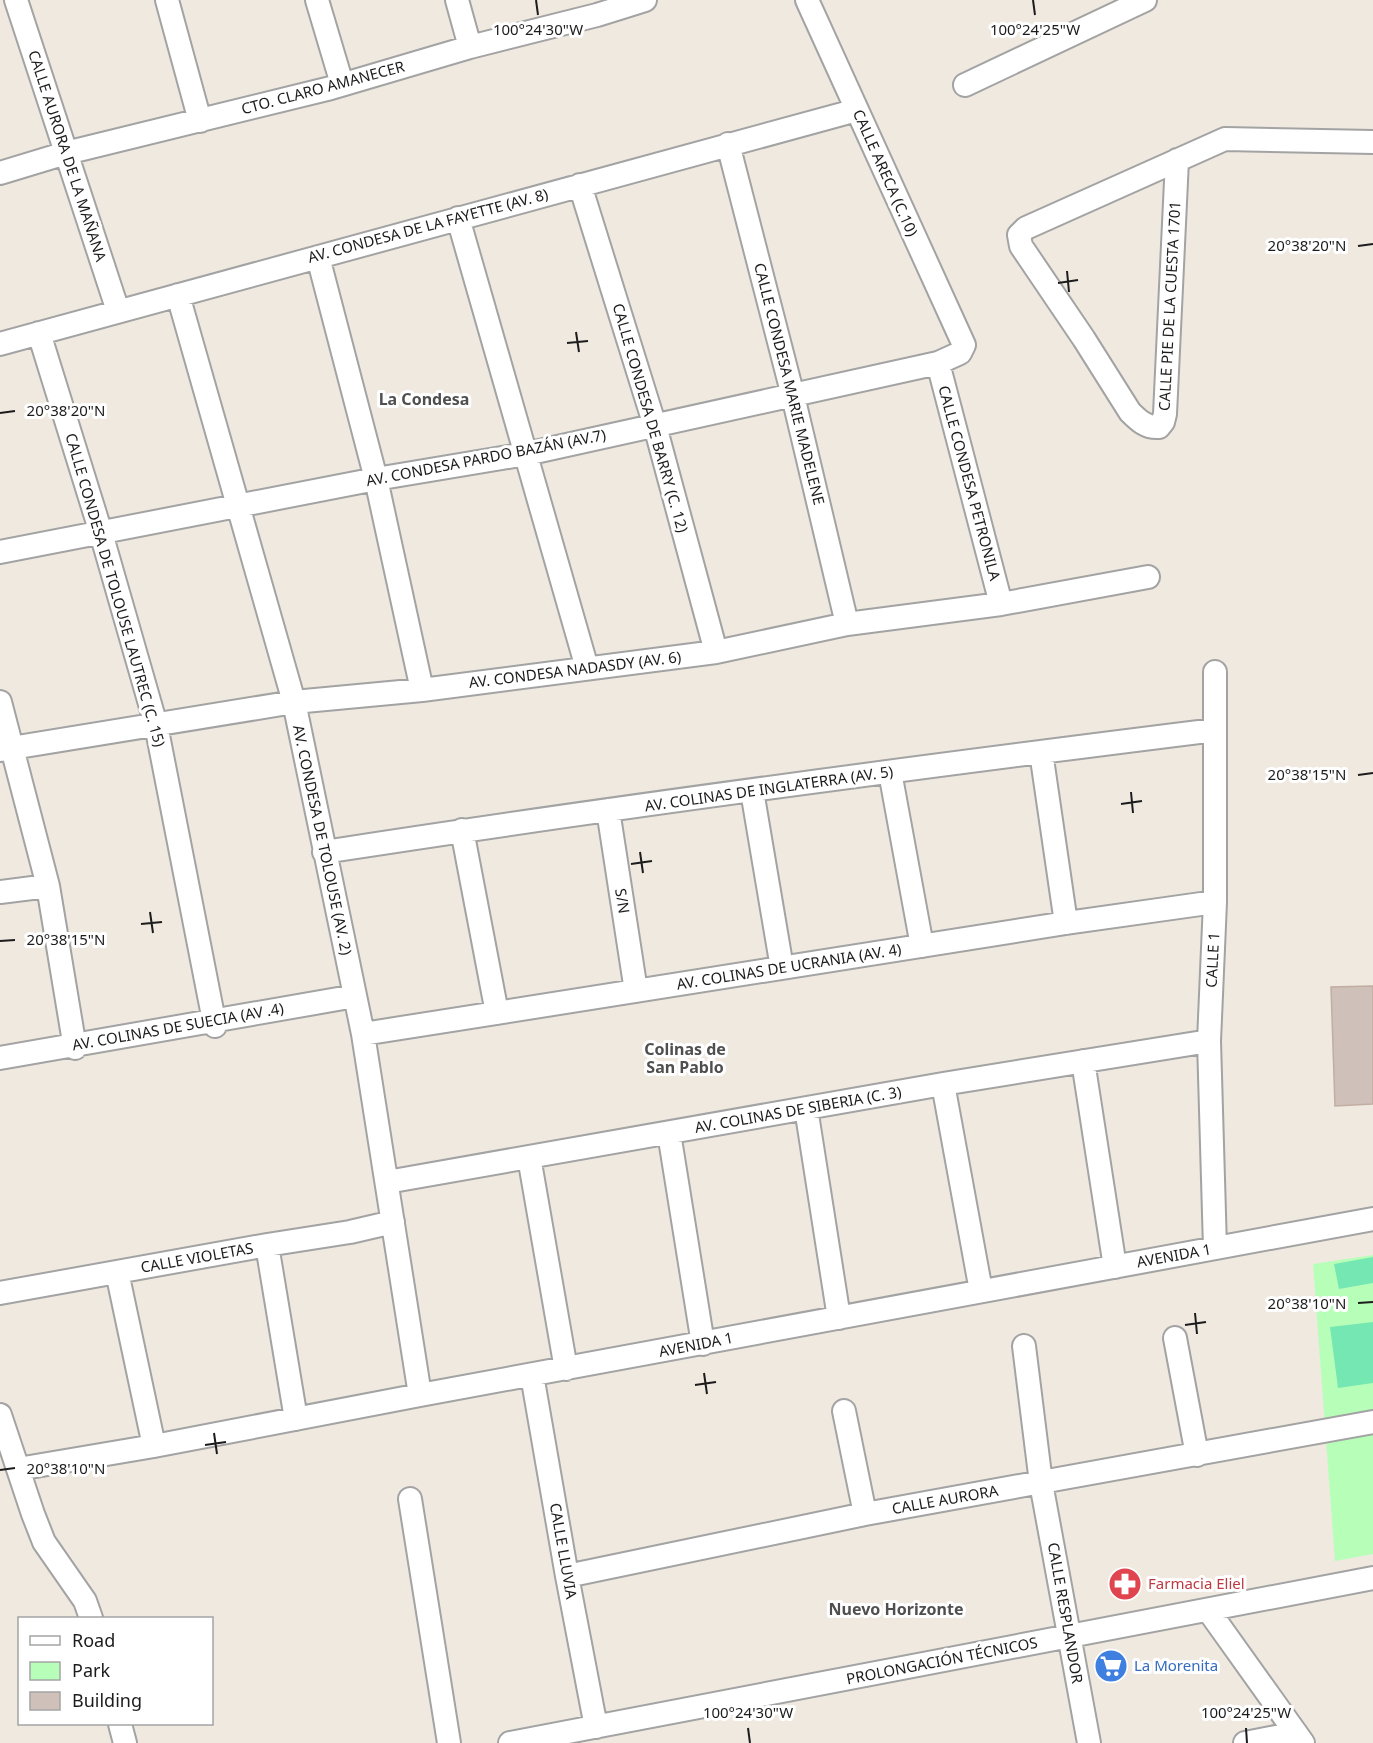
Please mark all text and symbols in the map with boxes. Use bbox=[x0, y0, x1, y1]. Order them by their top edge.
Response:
text: 100°24'30"W bbox=[493, 19, 583, 39]
text: 100°24'25"W bbox=[990, 19, 1080, 39]
street label: CALLE AURORA DE LA MAÑANA bbox=[24, 47, 112, 264]
street label: CTO. CLARO AMANECER bbox=[239, 55, 407, 118]
street label: CALLE ARECA (C.10) bbox=[849, 106, 923, 239]
street label: AV. CONDESA DE LA FAYETTE (AV. 8) bbox=[305, 183, 550, 267]
street label: CALLE PIE DE LA CUESTA 1701 bbox=[1154, 201, 1184, 411]
text: 20°38'20"N bbox=[1268, 235, 1346, 255]
street label: CALLE CONDESA MARIE MADELENE bbox=[750, 261, 830, 507]
street label: CALLE CONDESA DE BARRY (C. 12) bbox=[609, 301, 693, 535]
street label: CALLE CONDESA PETRONILA bbox=[934, 383, 1006, 583]
district label: La Condesa bbox=[379, 388, 469, 410]
text: 20°38'20"N bbox=[27, 400, 105, 420]
street label: AV. CONDESA PARDO BAZÁN (AV.7) bbox=[364, 424, 607, 490]
street label: CALLE CONDESA DE TOLOUSE LAUTREC (C. 15) bbox=[62, 431, 170, 749]
street label: AV. CONDESA NADASDY (AV. 6) bbox=[468, 646, 682, 692]
street label: AV. CONDESA DE TOLOUSE (AV. 2) bbox=[289, 723, 357, 957]
street label: AV. COLINAS DE INGLATERRA (AV. 5) bbox=[643, 761, 894, 815]
text: 20°38'15"N bbox=[1268, 764, 1346, 784]
street label: S/N bbox=[611, 887, 635, 915]
text: 20°38'15"N bbox=[27, 929, 105, 949]
street label: CALLE 1 bbox=[1201, 932, 1223, 988]
street label: AV. COLINAS DE UCRANIA (AV. 4) bbox=[675, 938, 903, 994]
street label: AV. COLINAS DE SUECIA (AV .4) bbox=[71, 998, 285, 1054]
district label: Colinas de San Pablo bbox=[644, 1038, 726, 1078]
street label: AV. COLINAS DE SIBERIA (C. 3) bbox=[693, 1081, 903, 1137]
street label: CALLE VIOLETAS bbox=[139, 1237, 255, 1277]
street label: AVENIDA 1 bbox=[1135, 1239, 1213, 1271]
text: 20°38'10"N bbox=[1268, 1293, 1346, 1313]
street label: AVENIDA 1 bbox=[657, 1327, 735, 1361]
text: 20°38'10"N bbox=[27, 1458, 105, 1478]
street label: CALLE AURORA bbox=[890, 1480, 1000, 1518]
street label: CALLE LLUVIA bbox=[546, 1501, 582, 1601]
street label: CALLE RESPLANDOR bbox=[1044, 1541, 1088, 1686]
pharmacy icon: Farmacia Eliel bbox=[1107, 1566, 1143, 1602]
place label: Farmacia Eliel bbox=[1148, 1573, 1245, 1593]
district label: Nuevo Horizonte bbox=[829, 1598, 963, 1620]
legend bbox=[18, 1617, 213, 1725]
text: Road bbox=[72, 1628, 115, 1652]
street label: PROLONGACIÓN TÉCNICOS bbox=[845, 1632, 1039, 1688]
supermarket icon: La Morenita bbox=[1093, 1648, 1129, 1684]
place label: La Morenita bbox=[1134, 1655, 1218, 1675]
text: Park bbox=[72, 1658, 110, 1682]
text: Building bbox=[72, 1688, 142, 1712]
text: 100°24'30"W bbox=[703, 1702, 793, 1722]
text: 100°24'25"W bbox=[1201, 1702, 1291, 1722]

